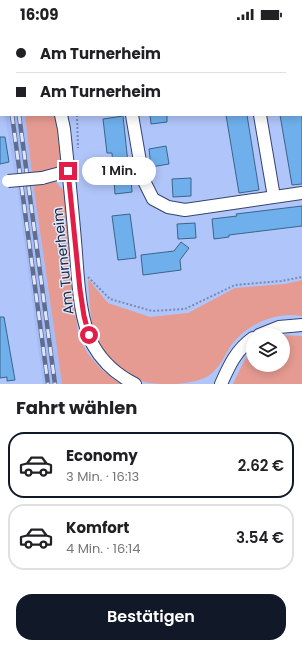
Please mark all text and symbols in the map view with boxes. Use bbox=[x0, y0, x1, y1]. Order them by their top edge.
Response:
text: 16:09 bbox=[20, 4, 58, 25]
text: Am Turnerheim bbox=[40, 43, 161, 64]
text: Am Turnerheim bbox=[40, 81, 161, 102]
callout: 1 Min. bbox=[82, 157, 156, 185]
text: 1 Min. bbox=[101, 161, 137, 180]
route end bbox=[59, 162, 77, 180]
street label: Am Turnerheim bbox=[47, 206, 79, 316]
route start bbox=[80, 326, 98, 344]
map controls bbox=[246, 328, 290, 372]
button: layers bbox=[246, 328, 290, 372]
text: Fahrt wählen bbox=[16, 395, 138, 420]
text: Economy bbox=[66, 445, 138, 466]
icon: car bbox=[18, 447, 54, 483]
text: 2.62 € bbox=[238, 455, 284, 476]
text: 3 Min. · 16:13 bbox=[66, 467, 139, 486]
text: Komfort bbox=[66, 517, 129, 538]
icon: car bbox=[18, 519, 54, 555]
text: 3.54 € bbox=[236, 527, 284, 548]
text: 4 Min. · 16:14 bbox=[66, 539, 140, 558]
button: Bestätigen bbox=[16, 594, 286, 640]

